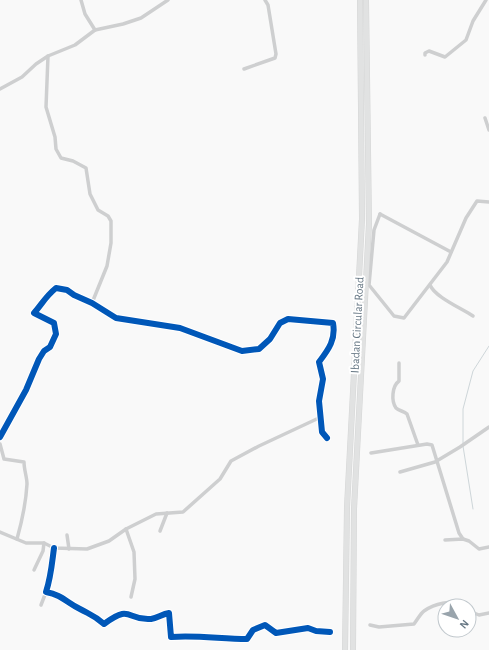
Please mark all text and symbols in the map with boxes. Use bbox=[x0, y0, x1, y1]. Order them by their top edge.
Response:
street label: Ibadan Circular Road bbox=[348, 276, 366, 374]
north arrow bbox=[437, 598, 477, 638]
text: N bbox=[458, 618, 471, 631]

